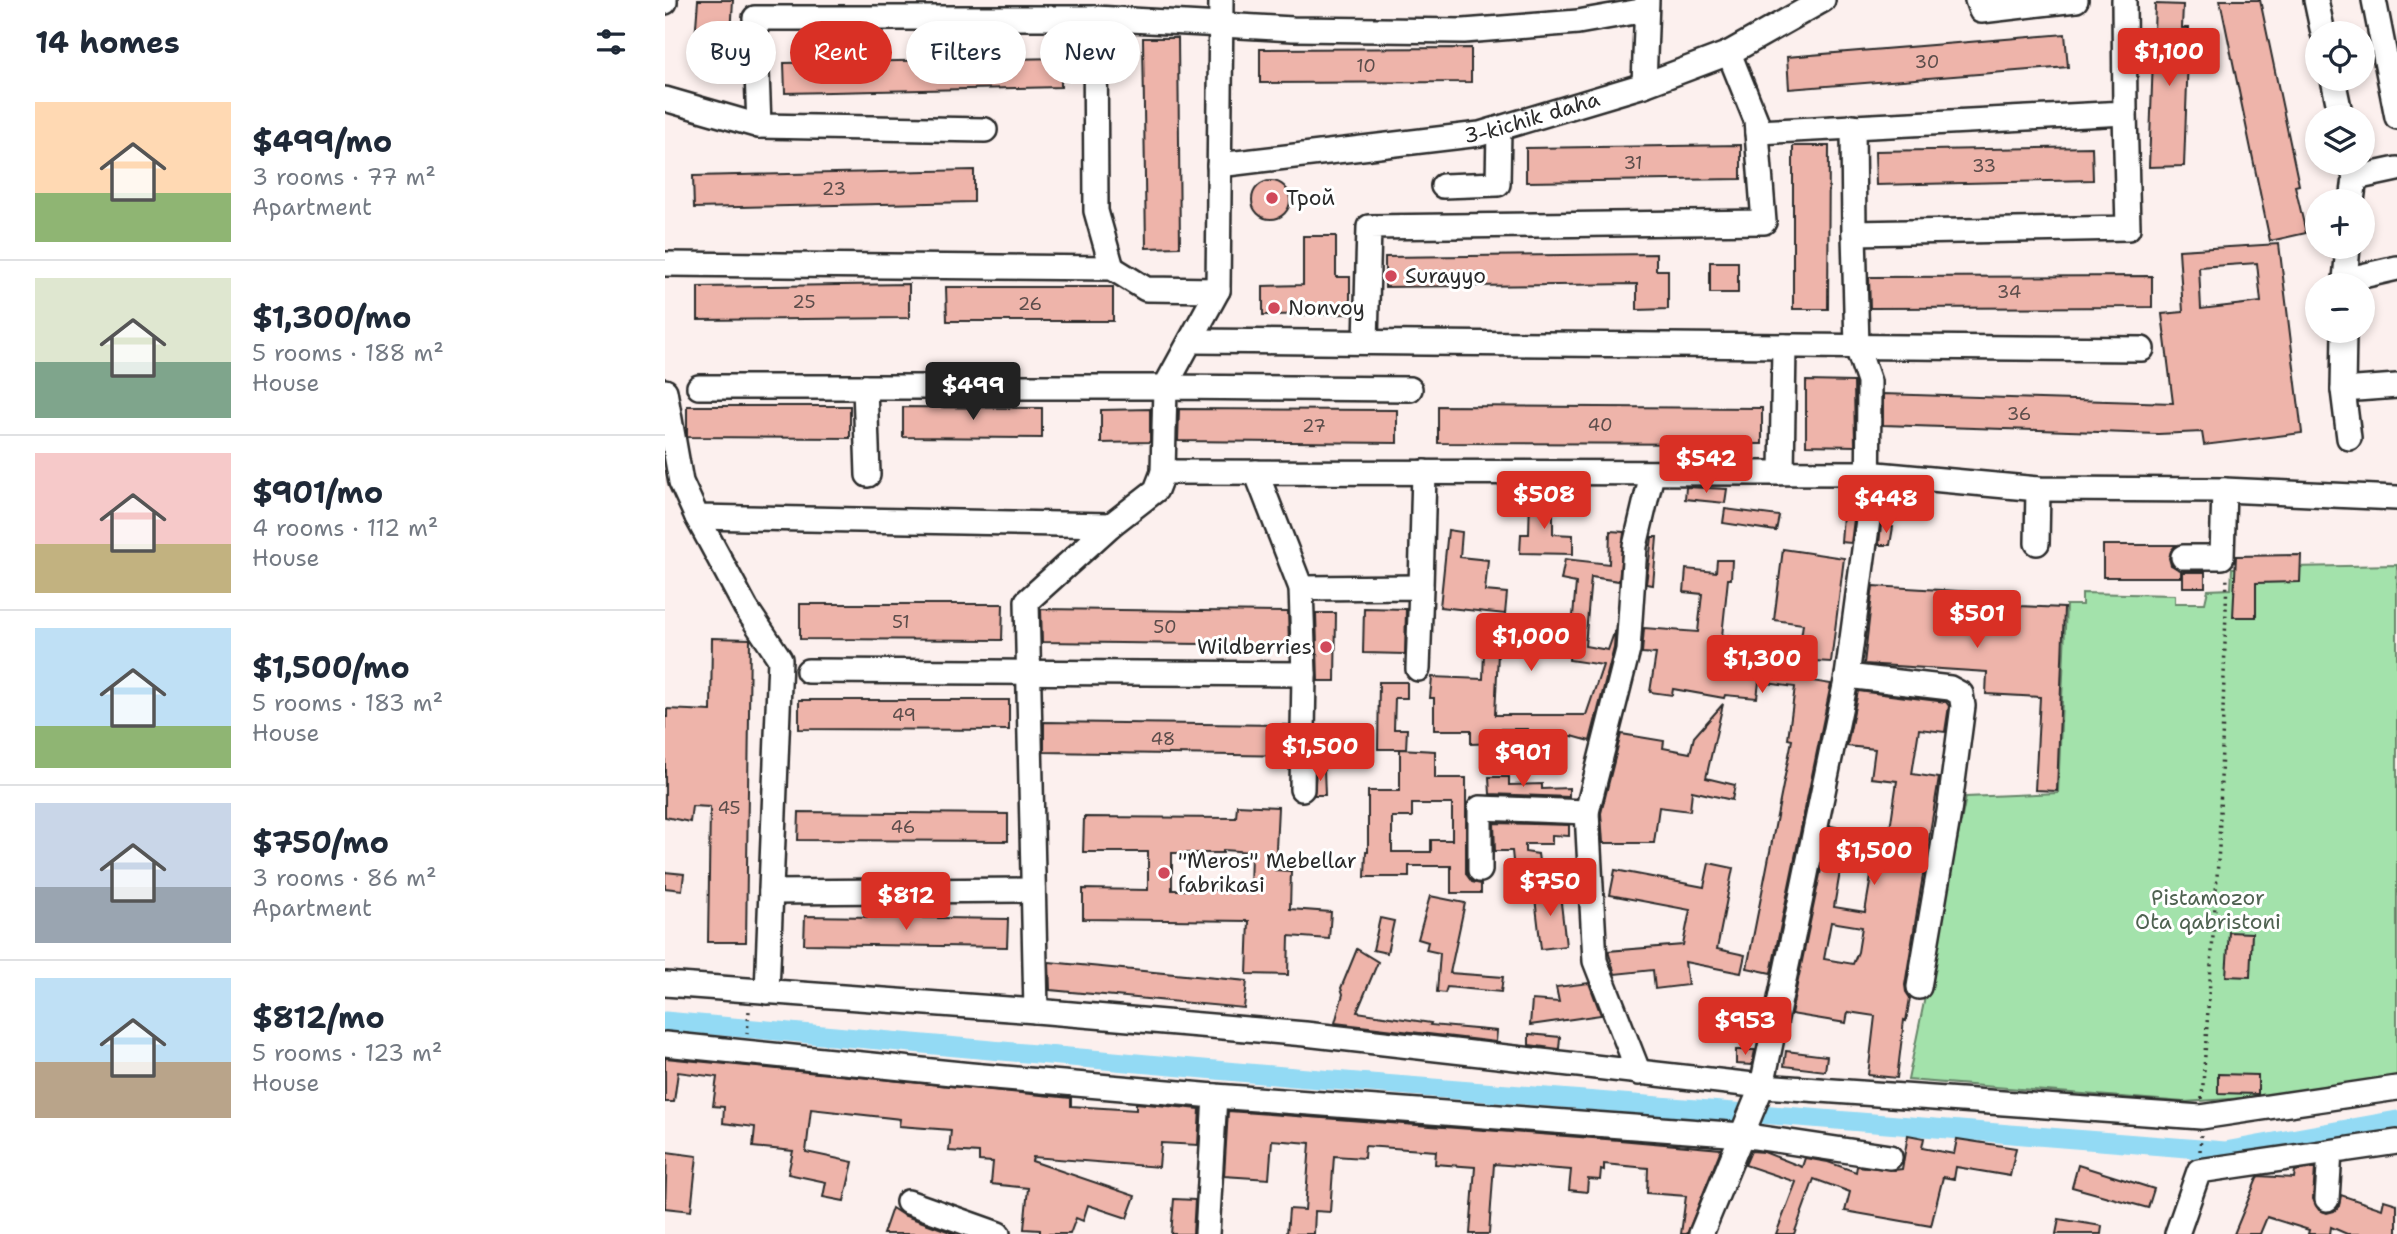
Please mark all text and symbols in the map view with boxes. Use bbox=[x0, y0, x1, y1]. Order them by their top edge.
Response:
chip: Buy bbox=[686, 21, 776, 84]
chip: Rent bbox=[790, 21, 892, 84]
chip: Filters bbox=[906, 21, 1026, 84]
chip: New bbox=[1040, 21, 1140, 84]
map controls bbox=[2305, 21, 2375, 343]
button: locate bbox=[2305, 21, 2375, 91]
text: 14 homes bbox=[35, 22, 180, 63]
icon: filters bbox=[592, 23, 630, 61]
pin: $1,100 bbox=[2112, 28, 2226, 88]
text: $1,100 bbox=[2134, 36, 2204, 66]
house number: 30 bbox=[1915, 50, 1939, 74]
house number: 10 bbox=[1356, 54, 1376, 78]
street label: 3-kichik daha bbox=[1462, 85, 1603, 150]
button: layers bbox=[2305, 105, 2375, 175]
text: $499/mo bbox=[252, 121, 392, 162]
icon: home bbox=[91, 130, 175, 214]
house number: 31 bbox=[1623, 151, 1643, 175]
house number: 33 bbox=[1972, 154, 1996, 178]
text: 3 rooms · 77 m² bbox=[252, 162, 436, 192]
house number: 23 bbox=[822, 177, 846, 201]
place label: Трой bbox=[1286, 184, 1335, 212]
button: + bbox=[2305, 189, 2375, 259]
marker: Трой bbox=[1264, 190, 1280, 206]
text: Apartment bbox=[252, 192, 372, 222]
place label: Surayyo bbox=[1405, 262, 1486, 290]
marker: Surayyo bbox=[1383, 268, 1399, 284]
button: − bbox=[2305, 273, 2375, 343]
house number: 34 bbox=[1997, 280, 2021, 304]
house number: 25 bbox=[792, 290, 816, 314]
house number: 26 bbox=[1018, 292, 1042, 316]
place label: Nonvoy bbox=[1288, 294, 1365, 322]
text: $1,300/mo bbox=[252, 297, 412, 338]
marker: Nonvoy bbox=[1266, 300, 1282, 316]
icon: home bbox=[91, 306, 175, 390]
text: 5 rooms · 188 m² bbox=[252, 338, 444, 368]
pin: $499 bbox=[932, 362, 1014, 422]
text: House bbox=[252, 368, 320, 398]
text: $499 bbox=[941, 370, 1005, 400]
house number: 36 bbox=[2007, 402, 2031, 426]
house number: 40 bbox=[1587, 413, 1613, 437]
house number: 27 bbox=[1302, 414, 1326, 438]
pin: $542 bbox=[1665, 435, 1747, 495]
text: $542 bbox=[1675, 443, 1737, 473]
text: $901/mo bbox=[252, 472, 383, 513]
pin: $508 bbox=[1503, 472, 1585, 531]
pin: $448 bbox=[1845, 476, 1927, 535]
text: $508 bbox=[1513, 479, 1575, 509]
icon: home bbox=[91, 481, 175, 565]
text: $448 bbox=[1854, 483, 1918, 513]
text: 4 rooms · 112 m² bbox=[252, 513, 438, 543]
text: House bbox=[252, 543, 320, 573]
pin: $501 bbox=[1936, 590, 2018, 650]
text: $501 bbox=[1949, 598, 2005, 628]
house number: 51 bbox=[892, 610, 910, 634]
pin: $1,000 bbox=[1474, 614, 1588, 673]
house number: 50 bbox=[1153, 615, 1177, 639]
text: $1,000 bbox=[1492, 621, 1570, 651]
place label: Wildberries bbox=[1197, 633, 1312, 661]
pin: $1,300 bbox=[1705, 636, 1819, 695]
marker: Wildberries bbox=[1318, 639, 1334, 655]
text: $1,300 bbox=[1723, 643, 1801, 673]
text: $1,500/mo bbox=[252, 647, 410, 688]
icon: home bbox=[91, 656, 175, 740]
text: 5 rooms · 183 m² bbox=[252, 688, 443, 718]
house number: 49 bbox=[892, 703, 916, 727]
text: House bbox=[252, 718, 320, 748]
pin: $1,500 bbox=[1263, 724, 1377, 783]
house number: 48 bbox=[1151, 727, 1175, 751]
pin: $901 bbox=[1482, 730, 1564, 789]
text: $1,500 bbox=[1281, 731, 1359, 761]
text: $901 bbox=[1495, 737, 1551, 767]
house number: 45 bbox=[717, 796, 741, 820]
house number: 46 bbox=[891, 815, 915, 839]
text: $750/mo bbox=[252, 822, 389, 863]
pin: $1,500 bbox=[1817, 828, 1931, 887]
icon: home bbox=[91, 831, 175, 915]
text: $1,500 bbox=[1835, 835, 1913, 865]
place label: "Meros" Mebellar fabrikasi bbox=[1178, 847, 1357, 899]
pin: $750 bbox=[1509, 858, 1591, 918]
text: 3 rooms · 86 m² bbox=[252, 863, 437, 893]
marker: "Meros" Mebellar fabrikasi bbox=[1156, 865, 1172, 881]
text: $750 bbox=[1519, 866, 1581, 896]
pin: $812 bbox=[865, 872, 947, 932]
text: $812 bbox=[877, 880, 935, 910]
park label: Pistamozor Ota qabristoni bbox=[2135, 884, 2281, 936]
text: Apartment bbox=[252, 893, 372, 923]
text: $812/mo bbox=[252, 997, 385, 1038]
pin: $953 bbox=[1704, 998, 1786, 1057]
text: $953 bbox=[1714, 1005, 1776, 1035]
icon: home bbox=[91, 1006, 175, 1090]
text: 5 rooms · 123 m² bbox=[252, 1038, 442, 1068]
text: House bbox=[252, 1068, 320, 1098]

